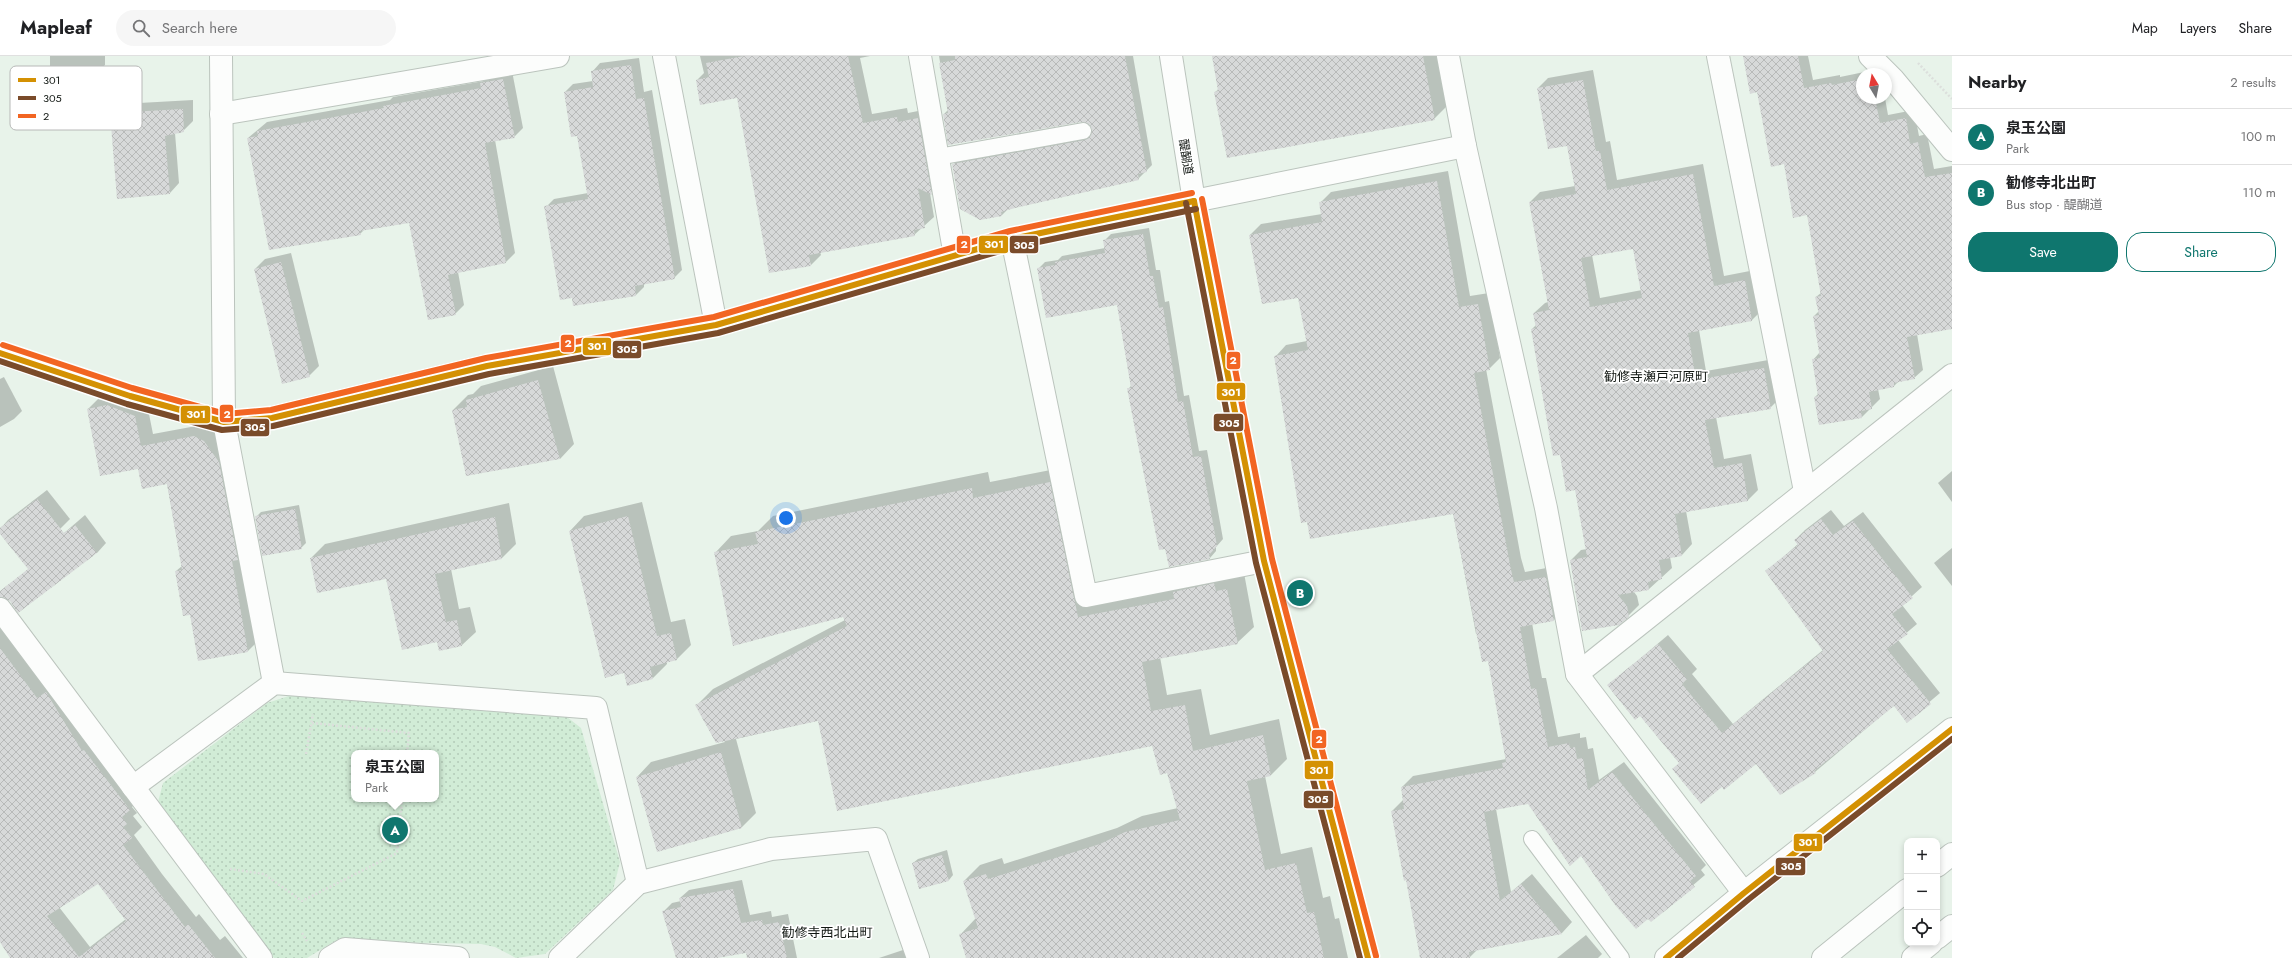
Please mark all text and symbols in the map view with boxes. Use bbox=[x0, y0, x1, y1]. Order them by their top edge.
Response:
search box bbox=[116, 10, 396, 46]
text: Mapleaf bbox=[20, 14, 92, 41]
icon: search bbox=[130, 17, 152, 39]
text: Search here bbox=[162, 17, 238, 39]
text: Map bbox=[2132, 18, 2158, 38]
text: Layers bbox=[2180, 18, 2216, 38]
text: Share bbox=[2238, 18, 2272, 38]
legend bbox=[10, 66, 142, 130]
north arrow bbox=[1856, 68, 1892, 104]
text: Nearby bbox=[1968, 70, 2026, 94]
text: 301 bbox=[43, 72, 61, 88]
text: 2 results bbox=[2230, 73, 2276, 92]
text: 305 bbox=[43, 90, 62, 106]
text: 2 bbox=[43, 108, 49, 124]
text: 泉玉公園 bbox=[2006, 117, 2066, 139]
text: A bbox=[1976, 127, 1986, 146]
text: 100 m bbox=[2241, 127, 2276, 146]
street label: 醍醐道 bbox=[1174, 138, 1198, 176]
text: Park bbox=[2006, 139, 2029, 158]
text: 勧修寺北出町 bbox=[2006, 172, 2096, 194]
text: B bbox=[1977, 183, 1985, 202]
text: 110 m bbox=[2242, 183, 2276, 202]
text: Bus stop · 醍醐道 bbox=[2006, 195, 2103, 214]
button: Save bbox=[1968, 232, 2118, 272]
button: Share bbox=[2126, 232, 2276, 272]
line badge: 2 bbox=[956, 235, 971, 254]
line badge: 301 bbox=[978, 235, 1009, 254]
line badge: 305 bbox=[1009, 235, 1039, 254]
text: 2 bbox=[960, 236, 968, 252]
text: 301 bbox=[984, 236, 1004, 252]
text: 305 bbox=[1013, 237, 1035, 253]
line badge: 2 bbox=[560, 334, 575, 353]
text: 2 bbox=[564, 335, 572, 351]
line badge: 301 bbox=[582, 337, 612, 356]
text: 301 bbox=[587, 338, 607, 354]
line badge: 305 bbox=[612, 340, 642, 359]
text: 305 bbox=[616, 341, 638, 357]
line badge: 2 bbox=[1226, 351, 1241, 370]
text: 2 bbox=[1229, 352, 1237, 368]
district label: 勧修寺瀬戸河原町 bbox=[1604, 367, 1708, 386]
line badge: 301 bbox=[1216, 382, 1246, 401]
text: 301 bbox=[1221, 384, 1241, 400]
line badge: 2 bbox=[219, 404, 234, 423]
line badge: 301 bbox=[180, 405, 211, 424]
text: 301 bbox=[186, 406, 206, 422]
text: 2 bbox=[223, 406, 231, 422]
line badge: 305 bbox=[1213, 413, 1244, 432]
text: 305 bbox=[1218, 415, 1240, 431]
line badge: 305 bbox=[240, 418, 270, 437]
text: 305 bbox=[244, 419, 266, 435]
your location bbox=[776, 508, 796, 528]
pin: B bbox=[1287, 578, 1313, 608]
line badge: 2 bbox=[1311, 729, 1327, 749]
text: 2 bbox=[1315, 731, 1323, 747]
popup bbox=[351, 750, 439, 802]
text: 泉玉公園 bbox=[365, 756, 425, 778]
line badge: 301 bbox=[1304, 760, 1334, 780]
text: 301 bbox=[1309, 762, 1329, 778]
text: Park bbox=[365, 778, 388, 797]
line badge: 305 bbox=[1303, 790, 1334, 809]
text: 305 bbox=[1307, 791, 1329, 807]
pin: A bbox=[382, 815, 408, 845]
line badge: 301 bbox=[1793, 833, 1823, 852]
text: 301 bbox=[1798, 834, 1818, 850]
map controls bbox=[1904, 838, 1940, 946]
button: + bbox=[1904, 838, 1940, 874]
line badge: 305 bbox=[1775, 857, 1806, 876]
text: 305 bbox=[1780, 858, 1802, 874]
button: − bbox=[1904, 874, 1940, 910]
button: locate bbox=[1904, 910, 1940, 946]
district label: 勧修寺西北出町 bbox=[781, 923, 873, 942]

